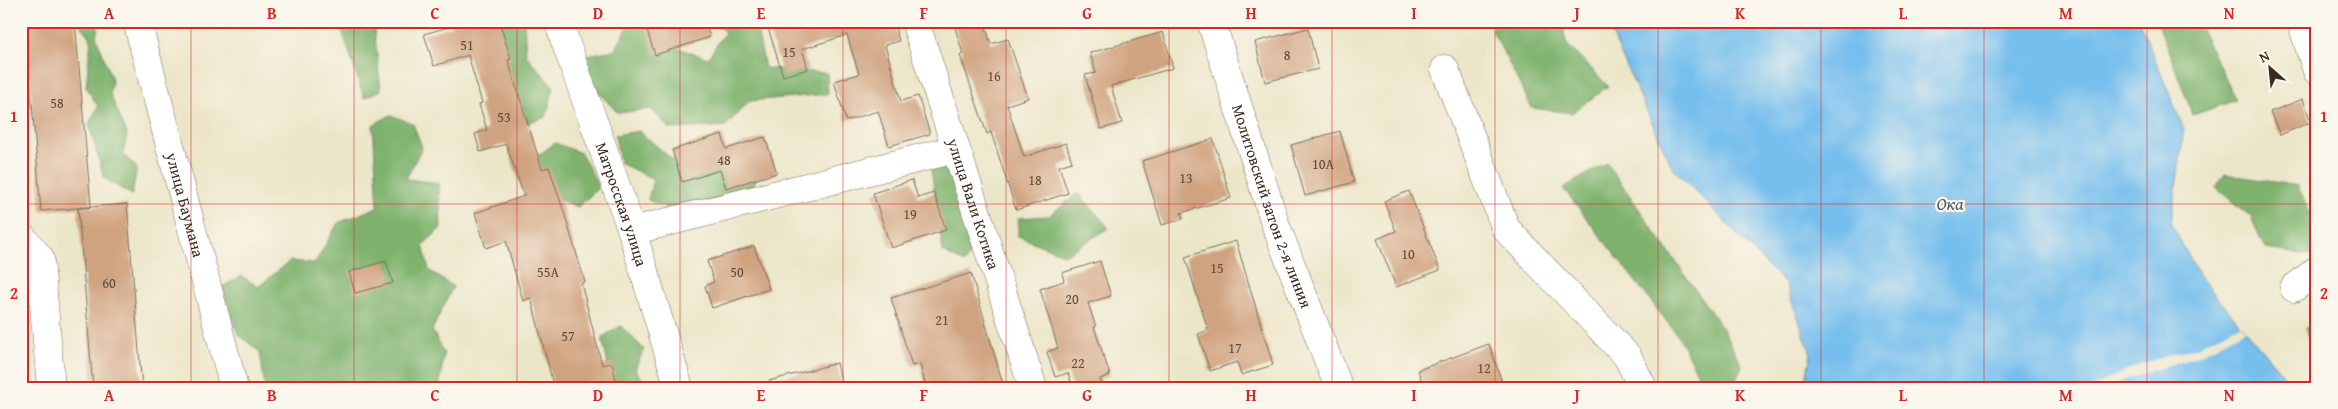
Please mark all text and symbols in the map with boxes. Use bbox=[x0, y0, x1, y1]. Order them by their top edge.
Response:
text: A bbox=[104, 1, 115, 25]
text: B bbox=[267, 1, 277, 25]
text: C bbox=[430, 1, 440, 25]
text: D bbox=[593, 1, 603, 25]
text: E bbox=[757, 1, 766, 25]
text: F bbox=[920, 1, 928, 25]
text: G bbox=[1082, 1, 1092, 25]
text: H bbox=[1245, 1, 1257, 25]
text: I bbox=[1411, 1, 1417, 25]
text: J bbox=[1571, 1, 1580, 25]
text: K bbox=[1735, 1, 1746, 25]
text: L bbox=[1899, 1, 1908, 25]
text: M bbox=[2059, 1, 2073, 25]
text: N bbox=[2224, 1, 2235, 25]
house number: 51 bbox=[460, 35, 474, 55]
house number: 15 bbox=[782, 42, 796, 62]
north arrow bbox=[2246, 42, 2296, 92]
house number: 8 bbox=[1284, 45, 1291, 65]
text: N bbox=[2255, 45, 2273, 67]
house number: 16 bbox=[987, 66, 1001, 86]
house number: 58 bbox=[50, 93, 64, 113]
street label: Молитовский затон 2-я линия bbox=[1226, 101, 1319, 311]
text: 1 bbox=[10, 104, 18, 128]
text: 1 bbox=[2320, 104, 2328, 128]
house number: 53 bbox=[497, 107, 511, 127]
street label: улица Вали Котика bbox=[941, 134, 1006, 273]
street label: Матросская улица bbox=[590, 139, 654, 270]
street label: улица Баумана bbox=[160, 149, 211, 260]
house number: 48 bbox=[717, 150, 731, 170]
house number: 10А bbox=[1312, 154, 1334, 174]
house number: 13 bbox=[1179, 168, 1193, 188]
house number: 18 bbox=[1028, 170, 1042, 190]
water label: Ока bbox=[1936, 190, 1964, 217]
house number: 19 bbox=[903, 204, 917, 224]
house number: 10 bbox=[1401, 244, 1415, 264]
house number: 15 bbox=[1210, 258, 1224, 278]
house number: 55А bbox=[537, 262, 559, 282]
house number: 50 bbox=[730, 262, 744, 282]
house number: 60 bbox=[102, 273, 116, 293]
text: 2 bbox=[10, 281, 18, 305]
text: 2 bbox=[2320, 281, 2328, 305]
house number: 20 bbox=[1065, 289, 1079, 309]
house number: 21 bbox=[935, 310, 949, 330]
house number: 57 bbox=[561, 326, 575, 346]
house number: 17 bbox=[1228, 338, 1242, 358]
house number: 22 bbox=[1071, 353, 1085, 373]
house number: 12 bbox=[1477, 358, 1491, 378]
text: A bbox=[104, 383, 115, 407]
text: B bbox=[267, 383, 277, 407]
text: C bbox=[430, 383, 440, 407]
text: D bbox=[593, 383, 603, 407]
text: E bbox=[757, 383, 766, 407]
text: F bbox=[920, 383, 928, 407]
text: G bbox=[1082, 383, 1092, 407]
text: H bbox=[1245, 383, 1257, 407]
text: I bbox=[1411, 383, 1417, 407]
text: J bbox=[1571, 383, 1580, 407]
text: K bbox=[1735, 383, 1746, 407]
text: L bbox=[1899, 383, 1908, 407]
text: M bbox=[2059, 383, 2073, 407]
text: N bbox=[2224, 383, 2235, 407]

